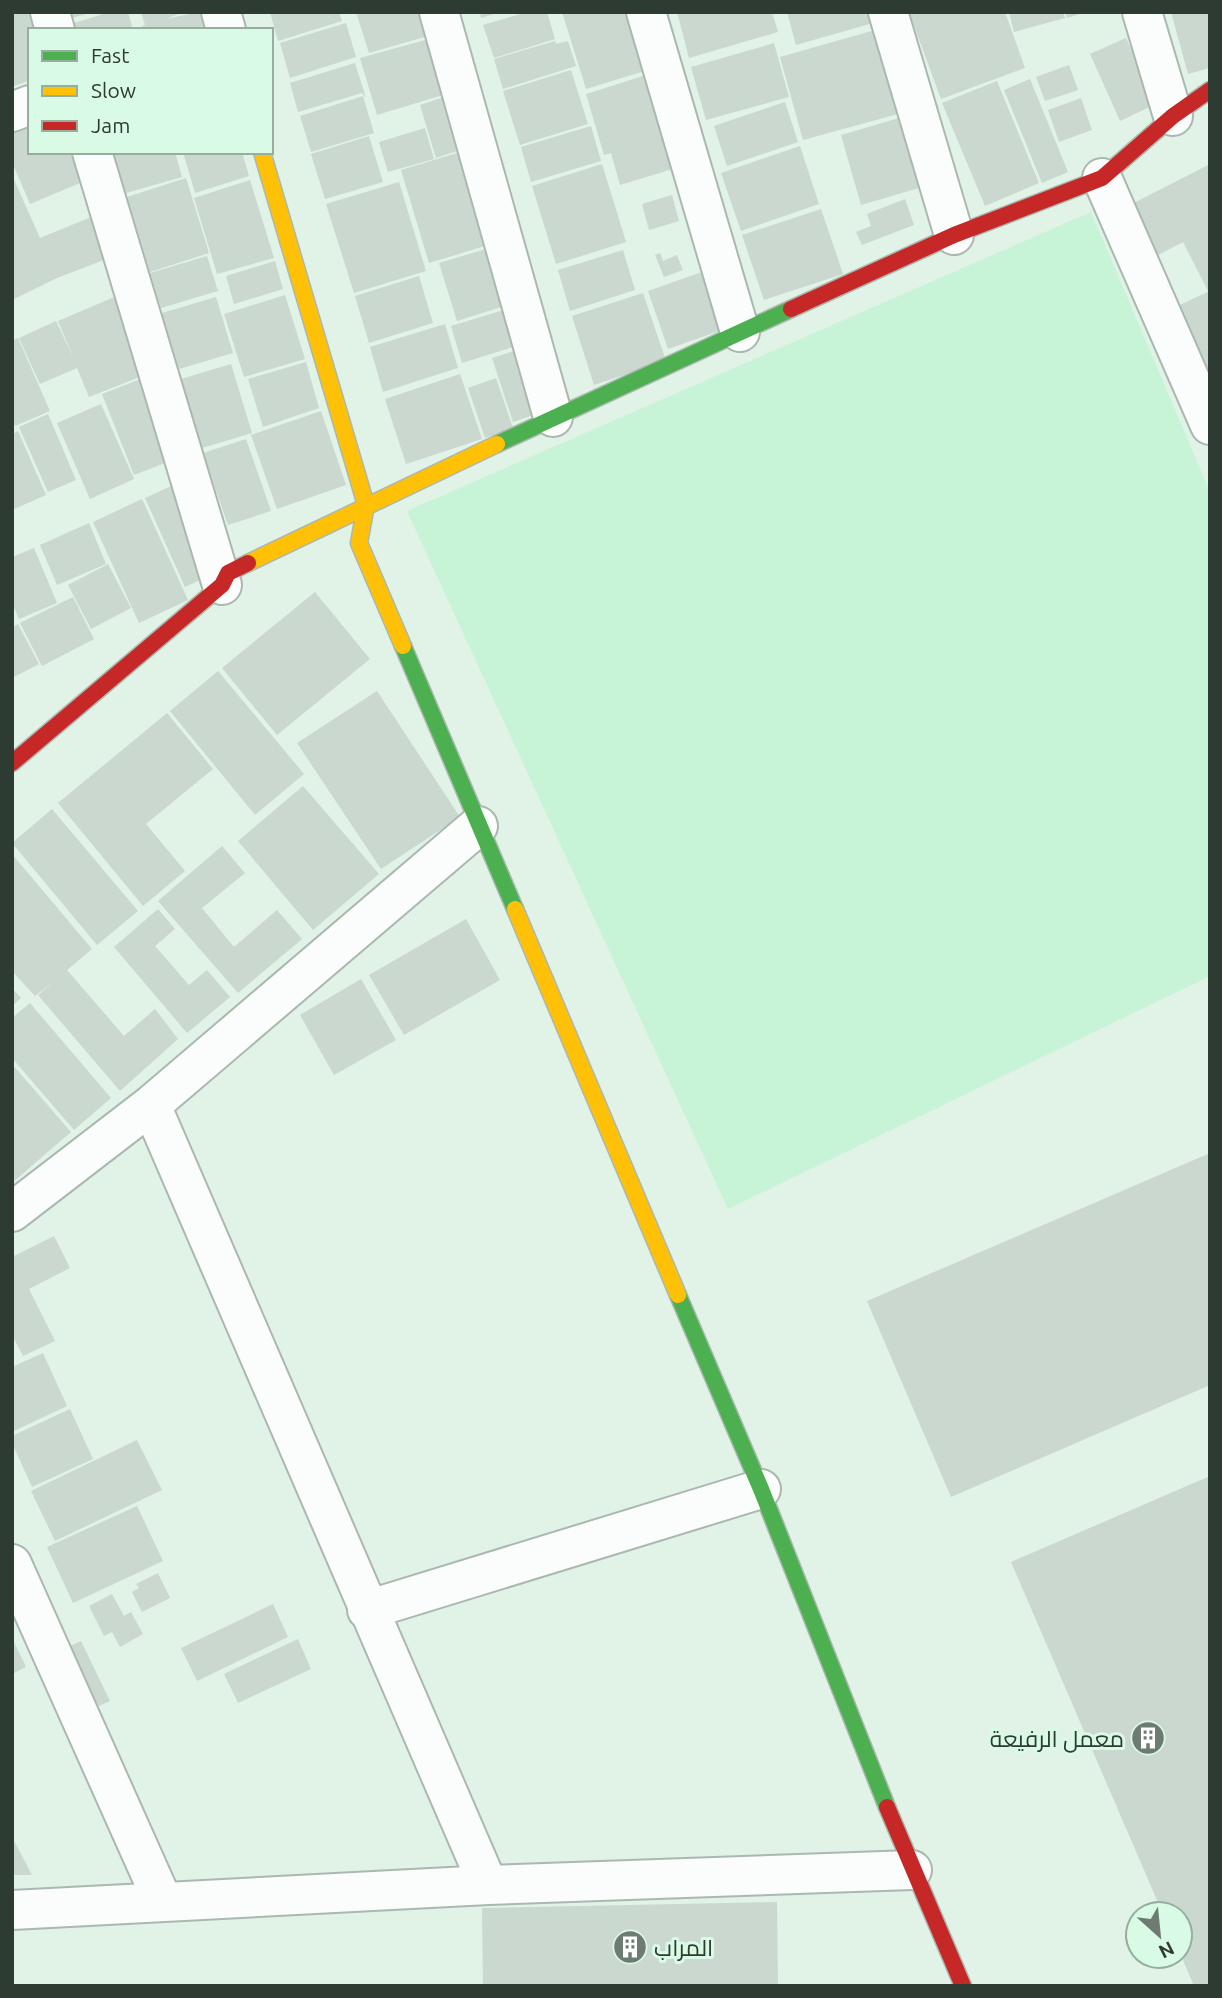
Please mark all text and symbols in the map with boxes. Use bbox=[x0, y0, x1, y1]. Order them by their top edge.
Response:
legend bbox=[28, 28, 273, 154]
text: Fast bbox=[91, 43, 129, 67]
text: Slow bbox=[91, 78, 136, 102]
text: Jam bbox=[91, 113, 130, 137]
building icon: معمل الرفيعة bbox=[1129, 1719, 1167, 1757]
place label: معمل الرفيعة bbox=[990, 1726, 1124, 1753]
north arrow bbox=[1124, 1900, 1194, 1970]
building icon: المراب bbox=[611, 1928, 649, 1966]
place label: المراب bbox=[654, 1935, 713, 1961]
text: N bbox=[1155, 1937, 1178, 1963]

